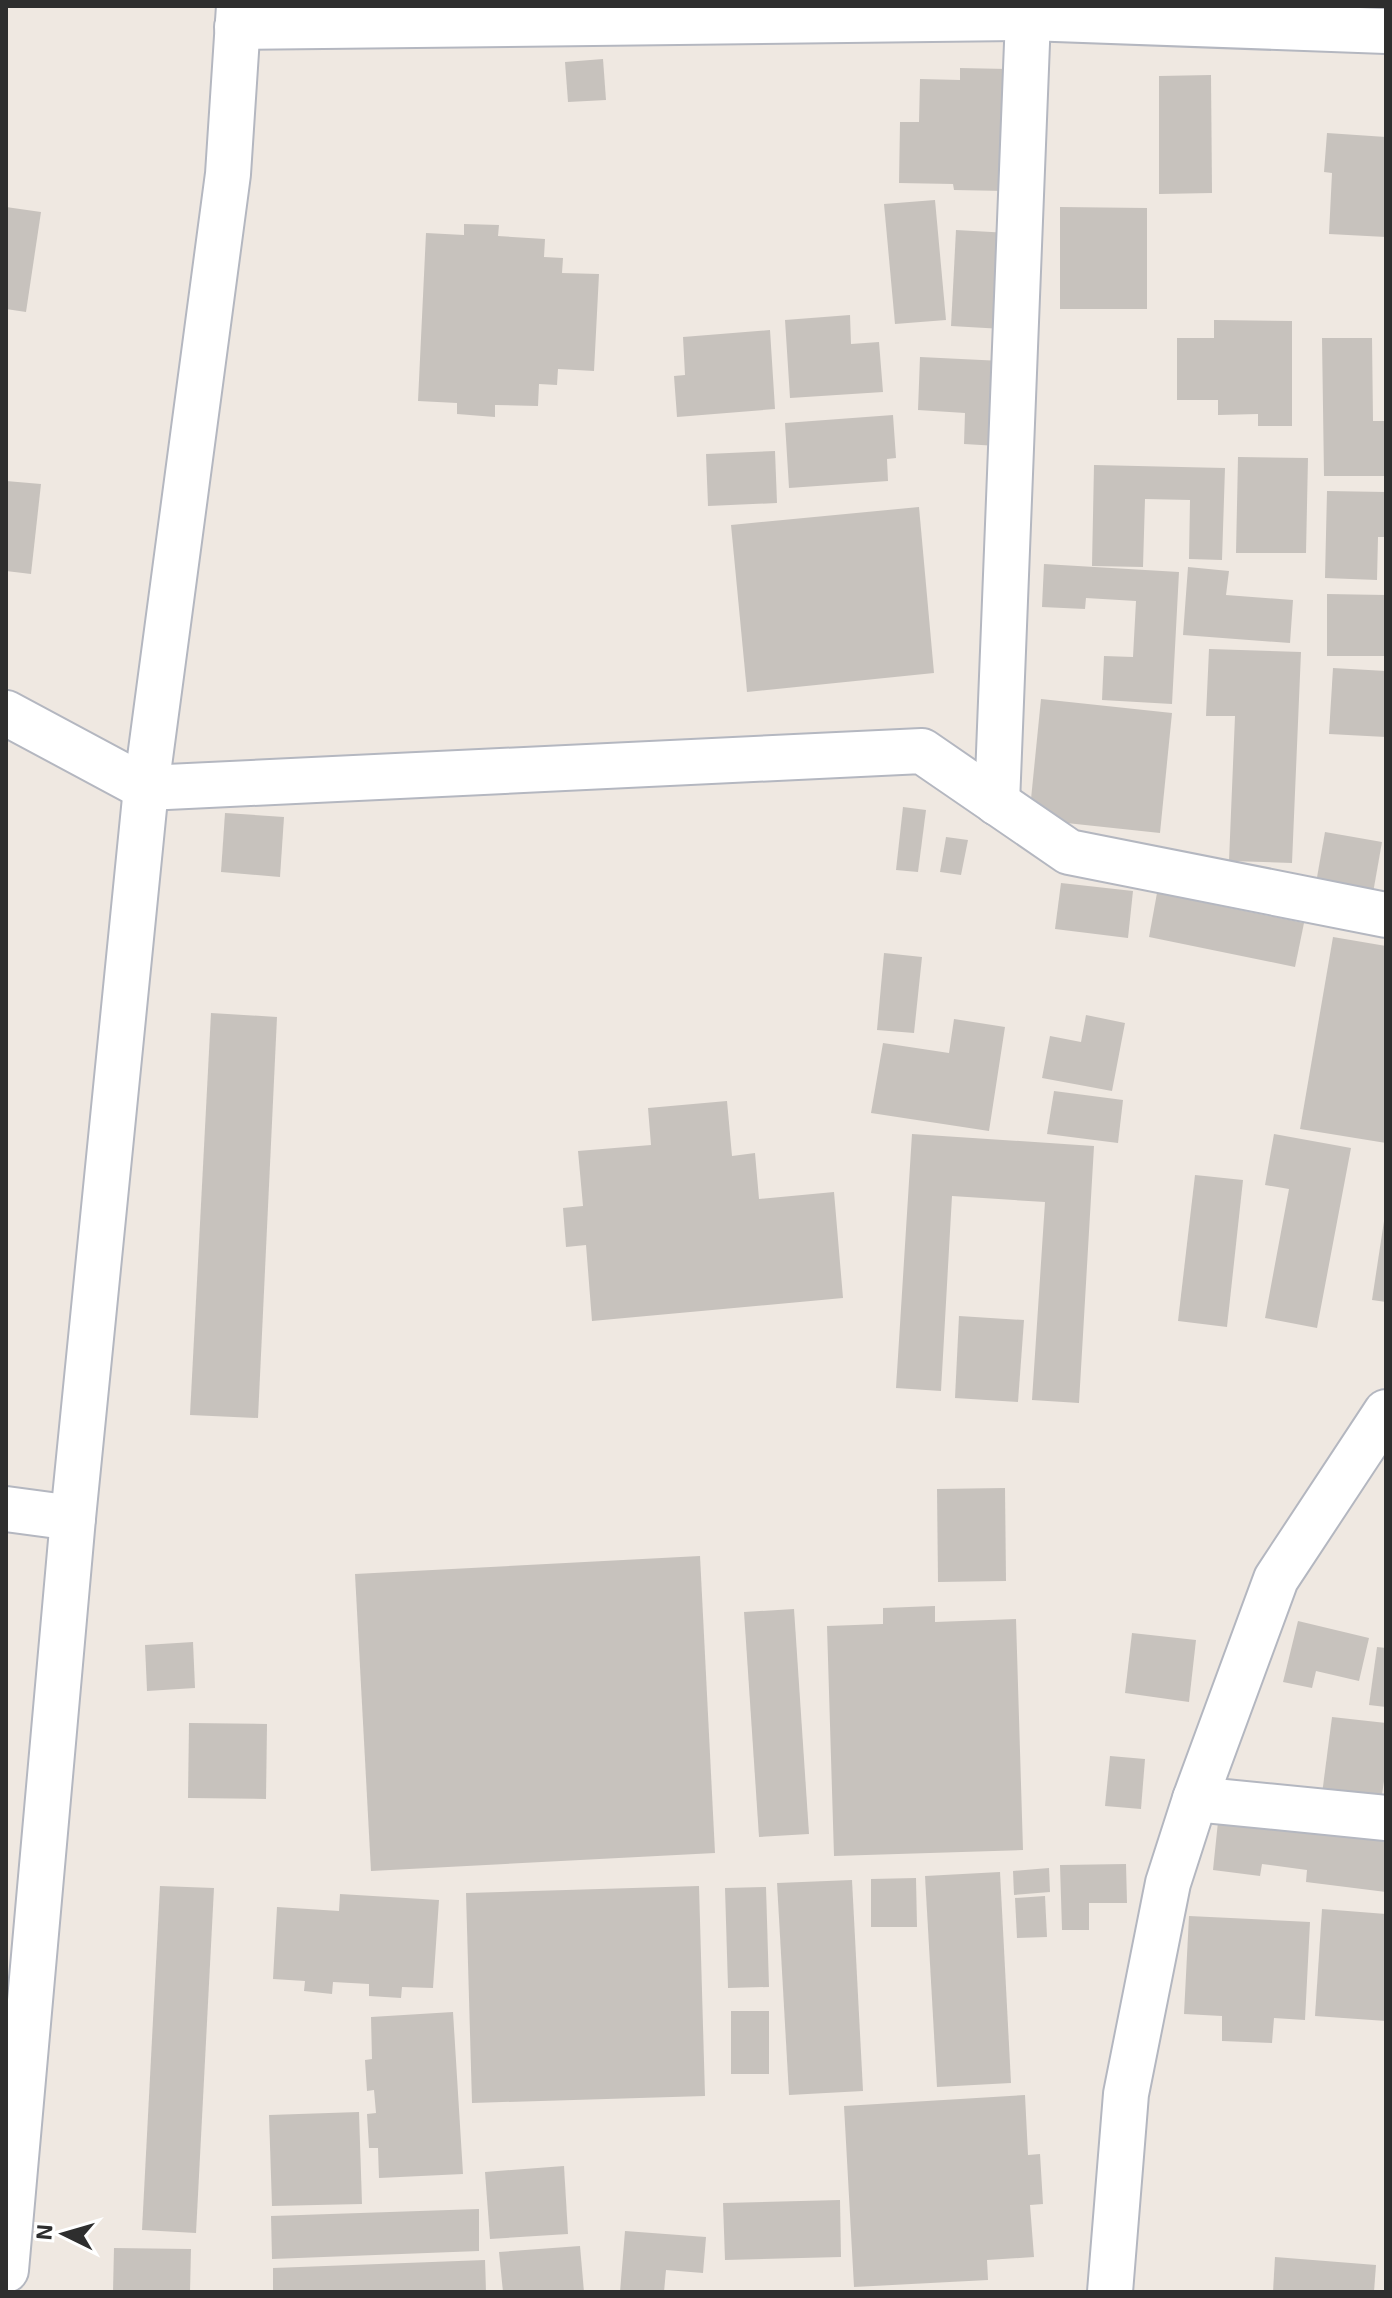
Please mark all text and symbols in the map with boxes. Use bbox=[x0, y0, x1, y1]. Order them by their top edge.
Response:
north arrow bbox=[24, 2194, 104, 2274]
text: N bbox=[29, 2223, 57, 2241]

